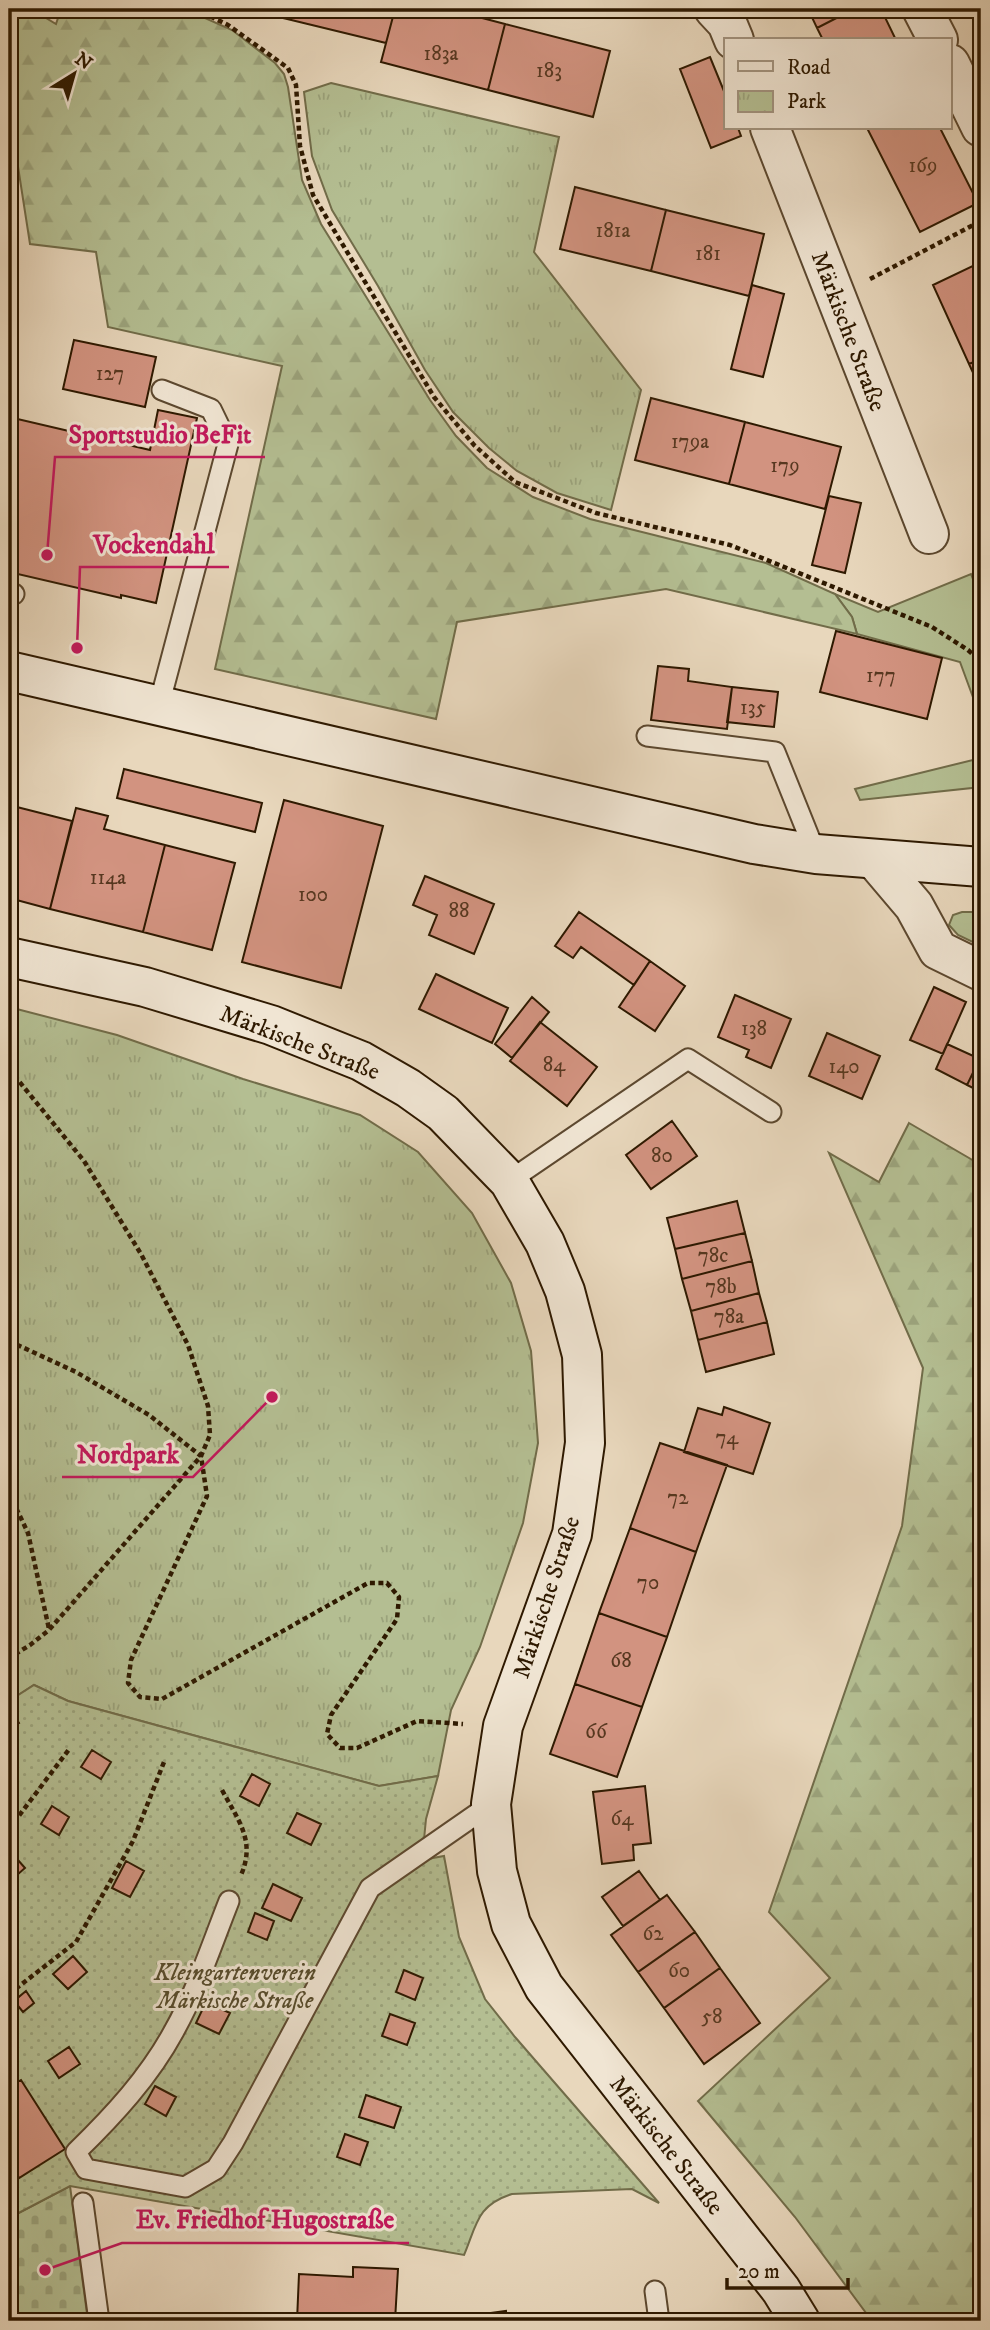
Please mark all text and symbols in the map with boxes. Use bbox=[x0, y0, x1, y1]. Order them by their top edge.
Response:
north arrow bbox=[38, 38, 108, 108]
legend bbox=[724, 38, 951, 130]
house number: 183a bbox=[424, 41, 459, 67]
text: N bbox=[70, 48, 97, 76]
text: Road bbox=[787, 55, 831, 81]
house number: 183 bbox=[536, 58, 562, 84]
text: Park bbox=[787, 89, 827, 115]
house number: 169 bbox=[908, 153, 938, 179]
house number: 181a bbox=[596, 218, 631, 244]
house number: 181 bbox=[695, 241, 721, 267]
street label: Märkische Straße bbox=[804, 247, 892, 416]
house number: 127 bbox=[96, 361, 124, 387]
callout: Sportstudio BeFit bbox=[55, 410, 265, 457]
text: Sportstudio BeFit bbox=[69, 419, 252, 452]
house number: 179a bbox=[671, 429, 709, 455]
house number: 179 bbox=[770, 453, 800, 479]
callout: Vockendahl bbox=[80, 520, 229, 567]
text: Vockendahl bbox=[92, 529, 216, 562]
house number: 177 bbox=[866, 663, 896, 689]
house number: 135 bbox=[740, 695, 766, 721]
house number: 114a bbox=[90, 865, 126, 891]
house number: 100 bbox=[298, 882, 328, 908]
house number: 88 bbox=[448, 898, 470, 924]
street label: Märkische Straße bbox=[215, 999, 384, 1087]
house number: 138 bbox=[741, 1016, 767, 1042]
house number: 84 bbox=[543, 1052, 566, 1078]
house number: 140 bbox=[828, 1054, 860, 1080]
house number: 80 bbox=[651, 1143, 673, 1169]
house number: 78c bbox=[698, 1243, 728, 1269]
house number: 78b bbox=[705, 1274, 737, 1300]
house number: 78a bbox=[714, 1304, 744, 1330]
house number: 74 bbox=[716, 1425, 739, 1451]
callout: Nordpark bbox=[62, 1430, 193, 1477]
text: Nordpark bbox=[77, 1439, 180, 1472]
house number: 72 bbox=[667, 1485, 689, 1511]
street label: Märkische Straße bbox=[507, 1512, 587, 1682]
house number: 70 bbox=[637, 1570, 659, 1596]
house number: 68 bbox=[610, 1648, 632, 1674]
house number: 66 bbox=[585, 1719, 608, 1745]
house number: 64 bbox=[610, 1806, 634, 1832]
house number: 62 bbox=[642, 1921, 664, 1947]
park label: Kleingartenverein Märkische Straße bbox=[153, 1958, 316, 2016]
house number: 60 bbox=[668, 1958, 690, 1984]
house number: 58 bbox=[702, 2004, 722, 2030]
street label: Märkische Straße bbox=[602, 2070, 730, 2221]
callout: Ev. Friedhof Hugostraße bbox=[122, 2196, 409, 2243]
text: Ev. Friedhof Hugostraße bbox=[136, 2204, 395, 2237]
scale bar bbox=[727, 2246, 848, 2290]
text: 20 m bbox=[738, 2259, 780, 2285]

